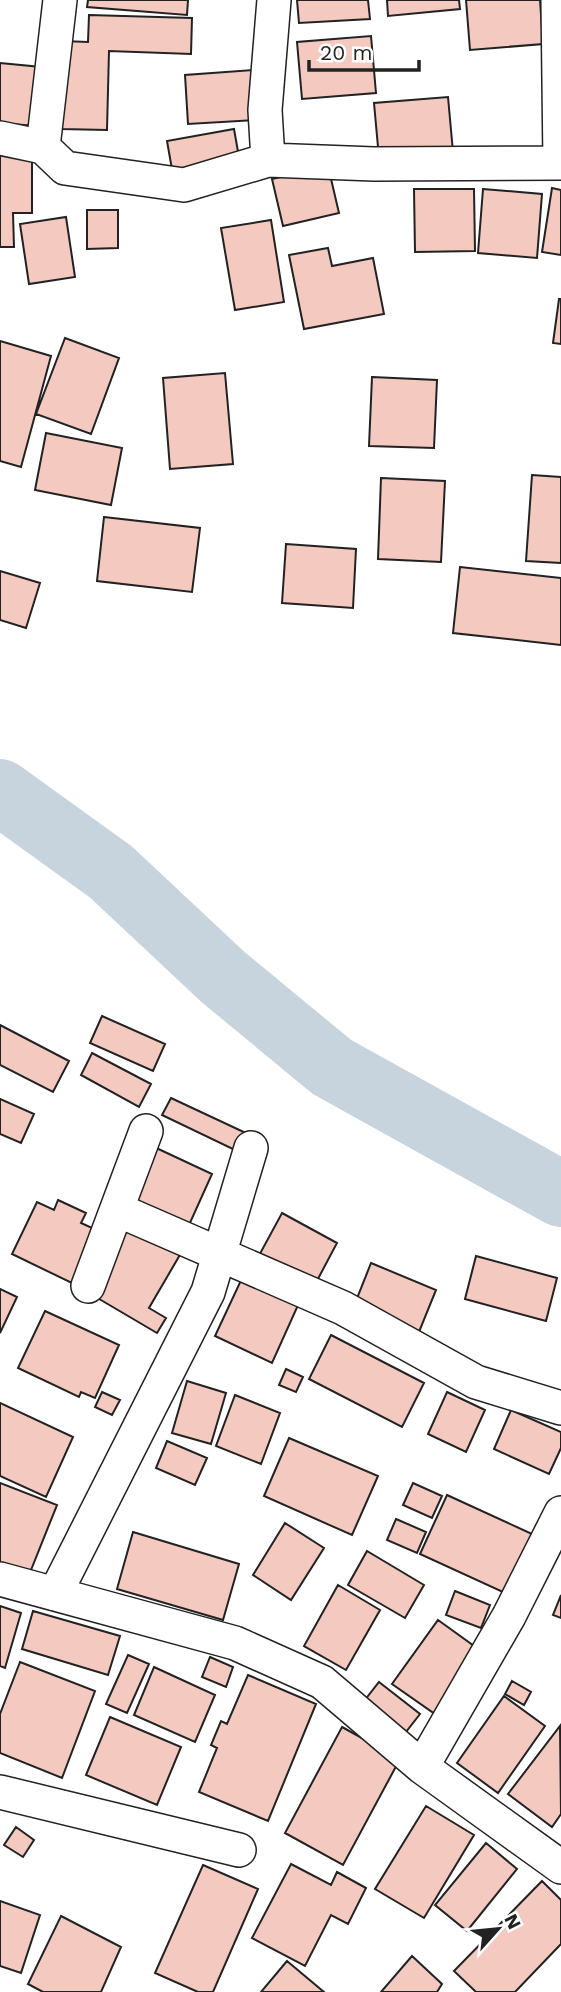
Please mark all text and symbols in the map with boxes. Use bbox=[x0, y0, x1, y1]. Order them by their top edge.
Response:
scale bar bbox=[309, 28, 419, 72]
text: 20 m bbox=[320, 40, 372, 65]
north arrow bbox=[463, 1894, 533, 1964]
text: N bbox=[499, 1910, 526, 1933]

